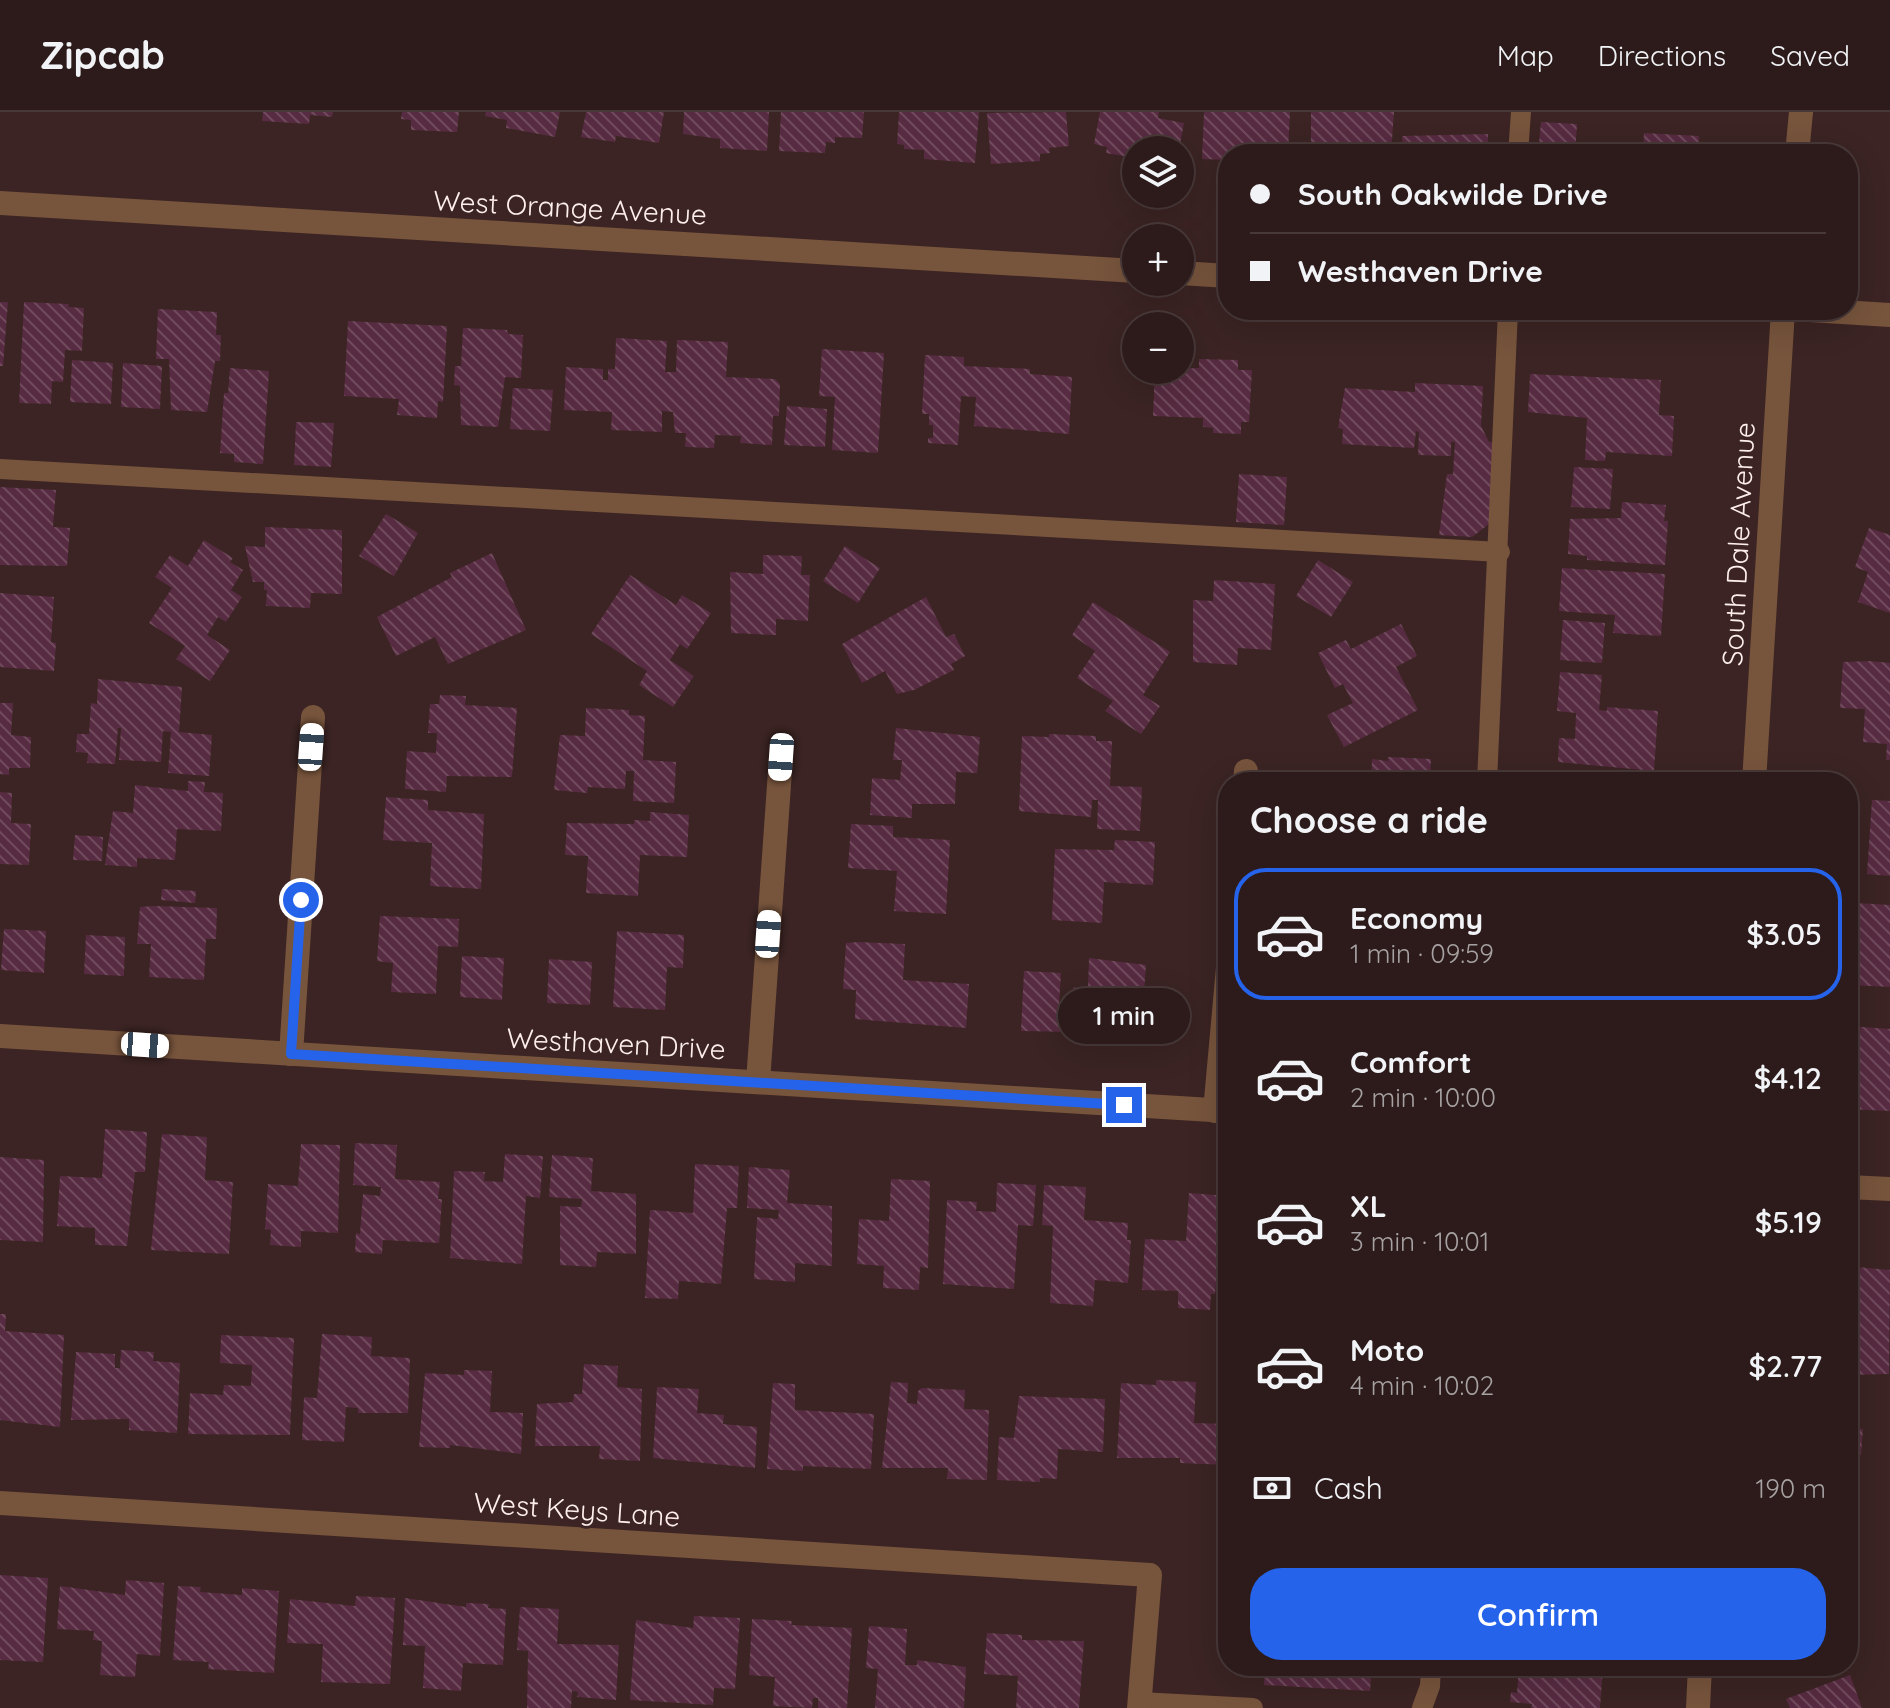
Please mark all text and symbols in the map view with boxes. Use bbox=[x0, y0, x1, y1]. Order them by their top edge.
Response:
text: Zipcab bbox=[40, 31, 165, 79]
text: Map bbox=[1497, 38, 1554, 73]
text: Directions bbox=[1598, 38, 1726, 73]
text: Saved bbox=[1770, 38, 1850, 73]
map controls bbox=[1122, 136, 1194, 384]
button: layers bbox=[1122, 136, 1194, 208]
text: South Oakwilde Drive bbox=[1298, 175, 1608, 213]
street label: West Orange Avenue bbox=[432, 182, 708, 232]
button: + bbox=[1122, 224, 1194, 296]
text: Westhaven Drive bbox=[1298, 252, 1543, 290]
button: − bbox=[1122, 312, 1194, 384]
street label: South Dale Avenue bbox=[1714, 421, 1762, 667]
car bbox=[297, 722, 325, 772]
car bbox=[767, 732, 795, 782]
text: Choose a ride bbox=[1250, 797, 1488, 842]
route start bbox=[283, 882, 319, 918]
icon: car bbox=[1254, 898, 1326, 970]
text: Economy bbox=[1350, 899, 1483, 937]
car bbox=[754, 909, 782, 959]
text: $3.05 bbox=[1746, 915, 1822, 953]
text: 1 min · 09:59 bbox=[1350, 937, 1494, 970]
callout: 1 min bbox=[1058, 989, 1190, 1045]
text: 1 min bbox=[1093, 999, 1155, 1032]
street label: Westhaven Drive bbox=[506, 1020, 726, 1066]
car bbox=[120, 1031, 170, 1059]
icon: car bbox=[1254, 1042, 1326, 1114]
text: Comfort bbox=[1350, 1043, 1471, 1081]
text: $4.12 bbox=[1754, 1059, 1822, 1097]
text: 2 min · 10:00 bbox=[1350, 1081, 1496, 1114]
route end bbox=[1106, 1087, 1142, 1123]
icon: car bbox=[1254, 1186, 1326, 1258]
text: XL bbox=[1350, 1187, 1387, 1225]
text: $5.19 bbox=[1755, 1203, 1822, 1241]
text: 3 min · 10:01 bbox=[1350, 1225, 1489, 1258]
icon: car bbox=[1254, 1330, 1326, 1402]
text: Moto bbox=[1350, 1331, 1424, 1369]
text: $2.77 bbox=[1749, 1347, 1822, 1385]
text: 4 min · 10:02 bbox=[1350, 1369, 1494, 1402]
icon: cash bbox=[1250, 1466, 1294, 1510]
text: Cash bbox=[1314, 1469, 1383, 1507]
text: 190 m bbox=[1756, 1472, 1826, 1505]
street label: West Keys Lane bbox=[473, 1484, 681, 1534]
button: Confirm bbox=[1250, 1568, 1826, 1660]

